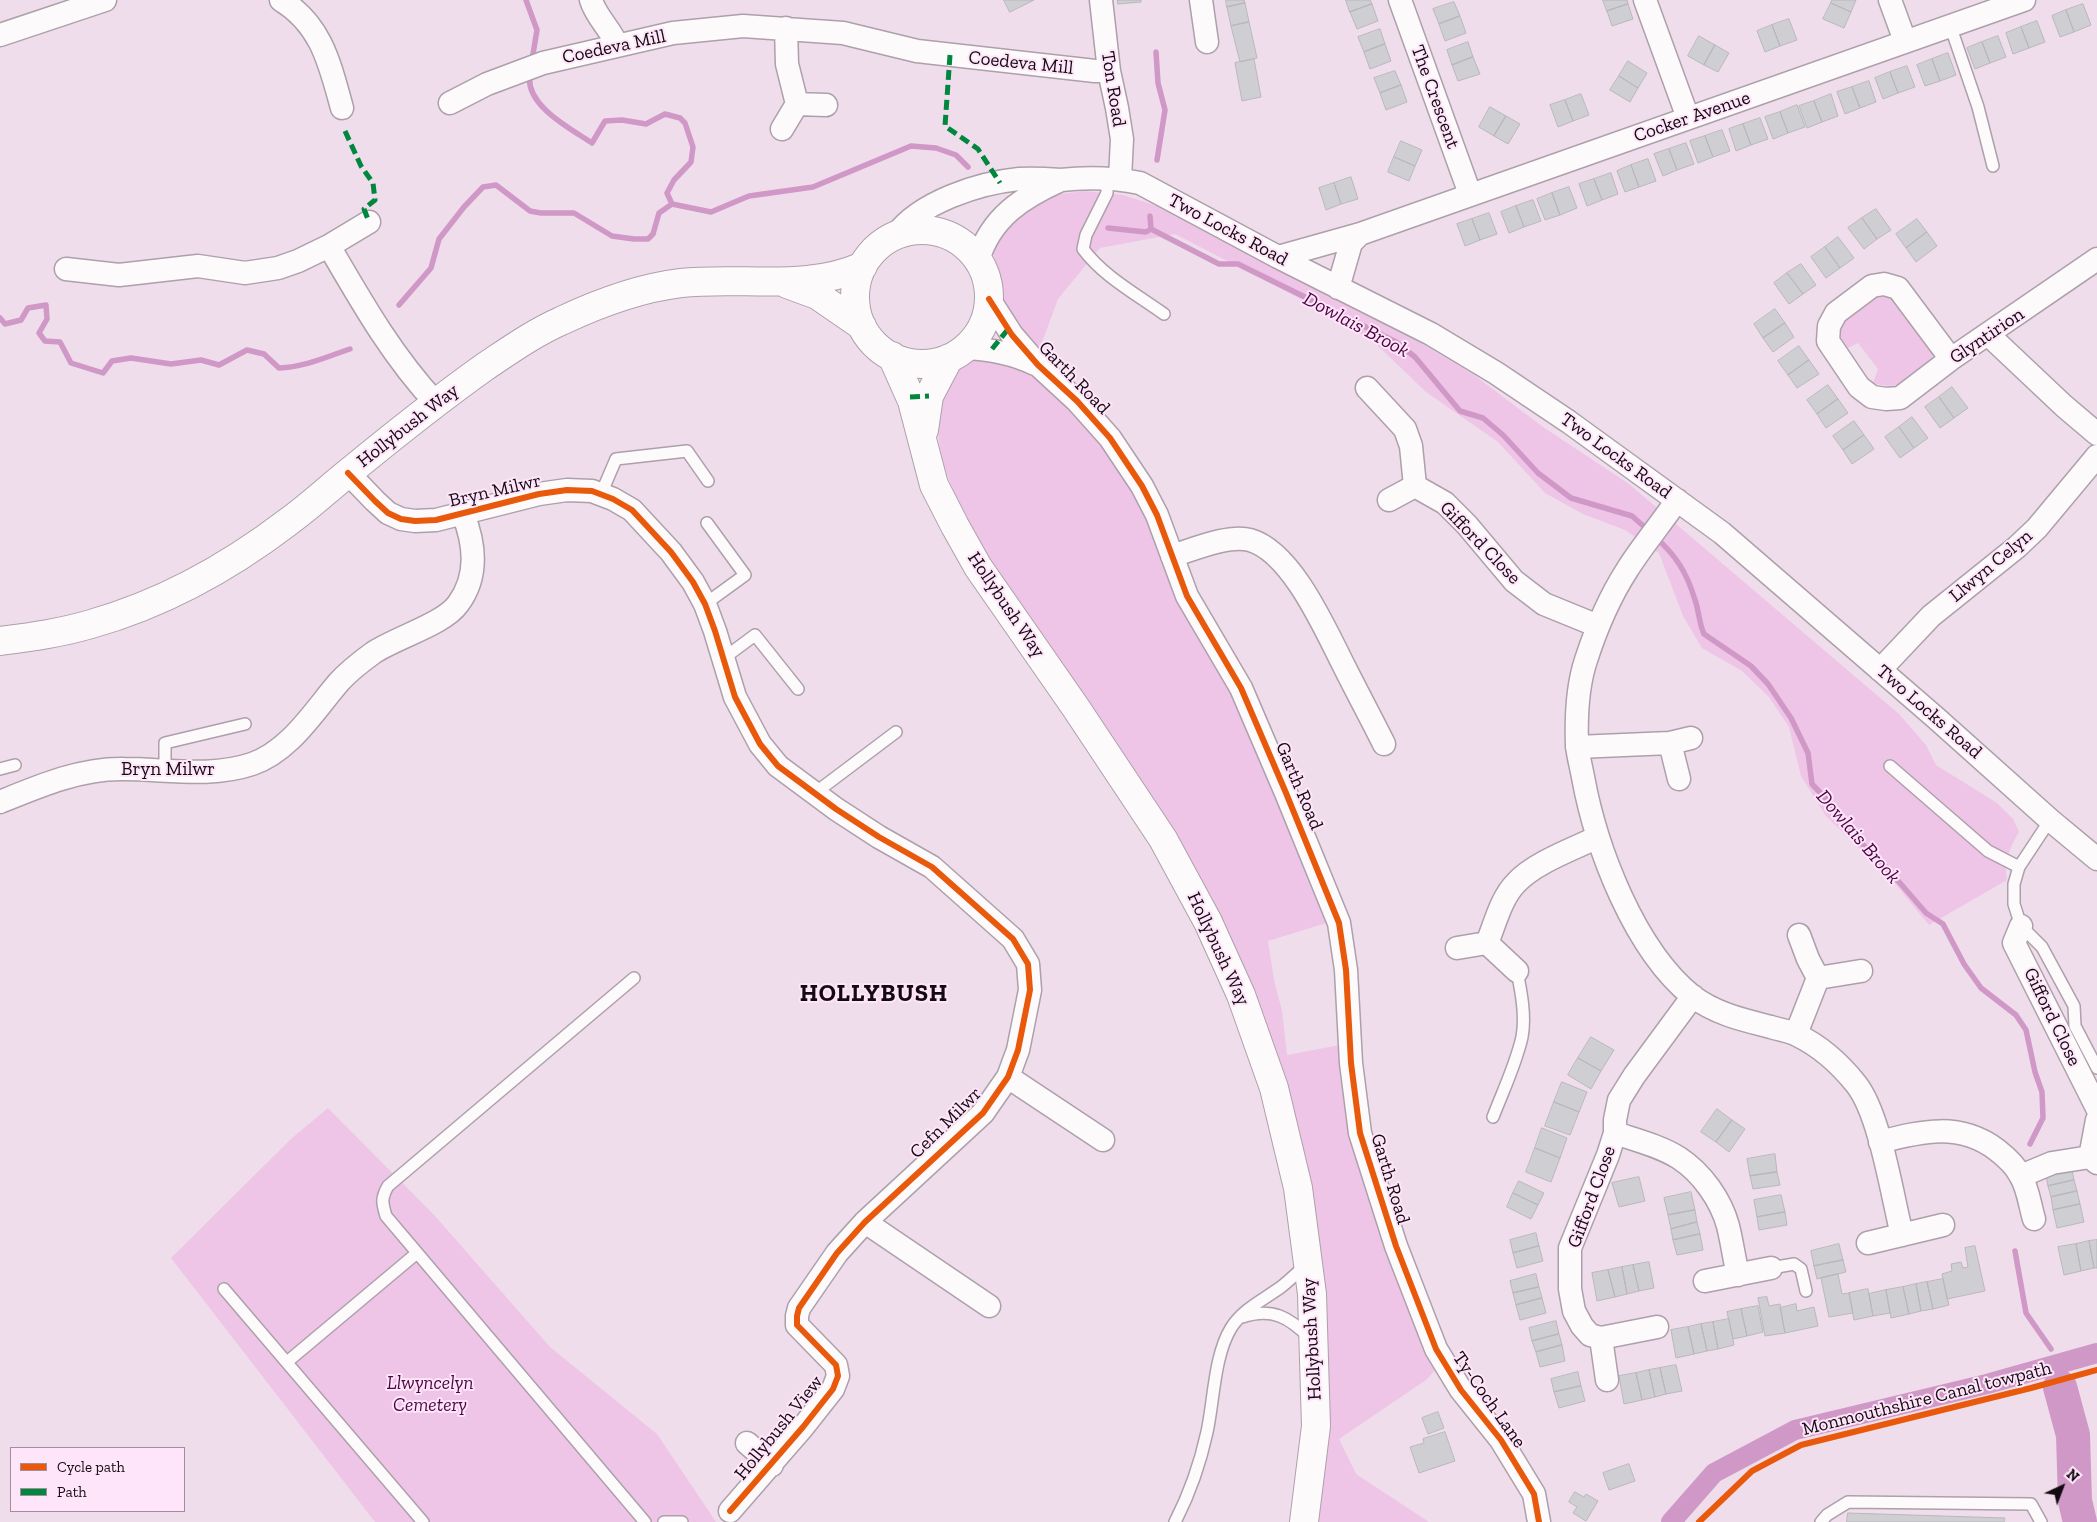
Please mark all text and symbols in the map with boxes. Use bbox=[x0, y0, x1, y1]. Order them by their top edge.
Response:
street label: Coedeva Mill bbox=[560, 25, 668, 69]
street label: The Crescent bbox=[1406, 42, 1464, 152]
street label: Coedeva Mill bbox=[967, 46, 1075, 80]
street label: Ton Road bbox=[1096, 50, 1130, 128]
street label: Cocker Avenue bbox=[1631, 86, 1753, 148]
street label: Two Locks Road bbox=[1164, 189, 1292, 271]
water label: Dowlais Brook bbox=[1299, 287, 1413, 363]
street label: Glyntirion bbox=[1945, 303, 2029, 369]
street label: Garth Road bbox=[1033, 337, 1115, 419]
street label: Hollybush Way bbox=[353, 379, 463, 473]
street label: Two Locks Road bbox=[1556, 408, 1676, 504]
street label: Bryn Milwr bbox=[447, 469, 543, 513]
street label: Gifford Close bbox=[1435, 497, 1525, 589]
street label: Llwyn Celyn bbox=[1945, 525, 2037, 607]
street label: Hollybush Way bbox=[962, 548, 1050, 662]
street label: Two Locks Road bbox=[1872, 660, 1986, 764]
street label: Garth Road bbox=[1270, 739, 1328, 833]
street label: Bryn Milwr bbox=[121, 759, 215, 781]
water label: Dowlais Brook bbox=[1811, 785, 1905, 889]
street label: Hollybush Way bbox=[1182, 889, 1254, 1009]
street label: Gifford Close bbox=[2018, 964, 2086, 1070]
district label: HOLLYBUSH bbox=[799, 980, 949, 1008]
street label: Cefn Milwr bbox=[905, 1082, 987, 1164]
street label: Garth Road bbox=[1365, 1131, 1415, 1227]
street label: Gifford Close bbox=[1563, 1143, 1621, 1251]
street label: Hollybush Way bbox=[1297, 1277, 1327, 1401]
street label: Ty-Coch Lane bbox=[1447, 1347, 1531, 1453]
street label: Monmouthshire Canal towpath bbox=[1800, 1357, 2054, 1441]
street label: Hollybush View bbox=[730, 1371, 828, 1485]
park label: Llwyncelyn Cemetery bbox=[387, 1373, 473, 1417]
legend bbox=[10, 1447, 185, 1512]
text: Cycle path bbox=[57, 1458, 125, 1476]
north arrow bbox=[2037, 1462, 2087, 1512]
text: N bbox=[2063, 1466, 2082, 1486]
text: Path bbox=[57, 1483, 87, 1501]

